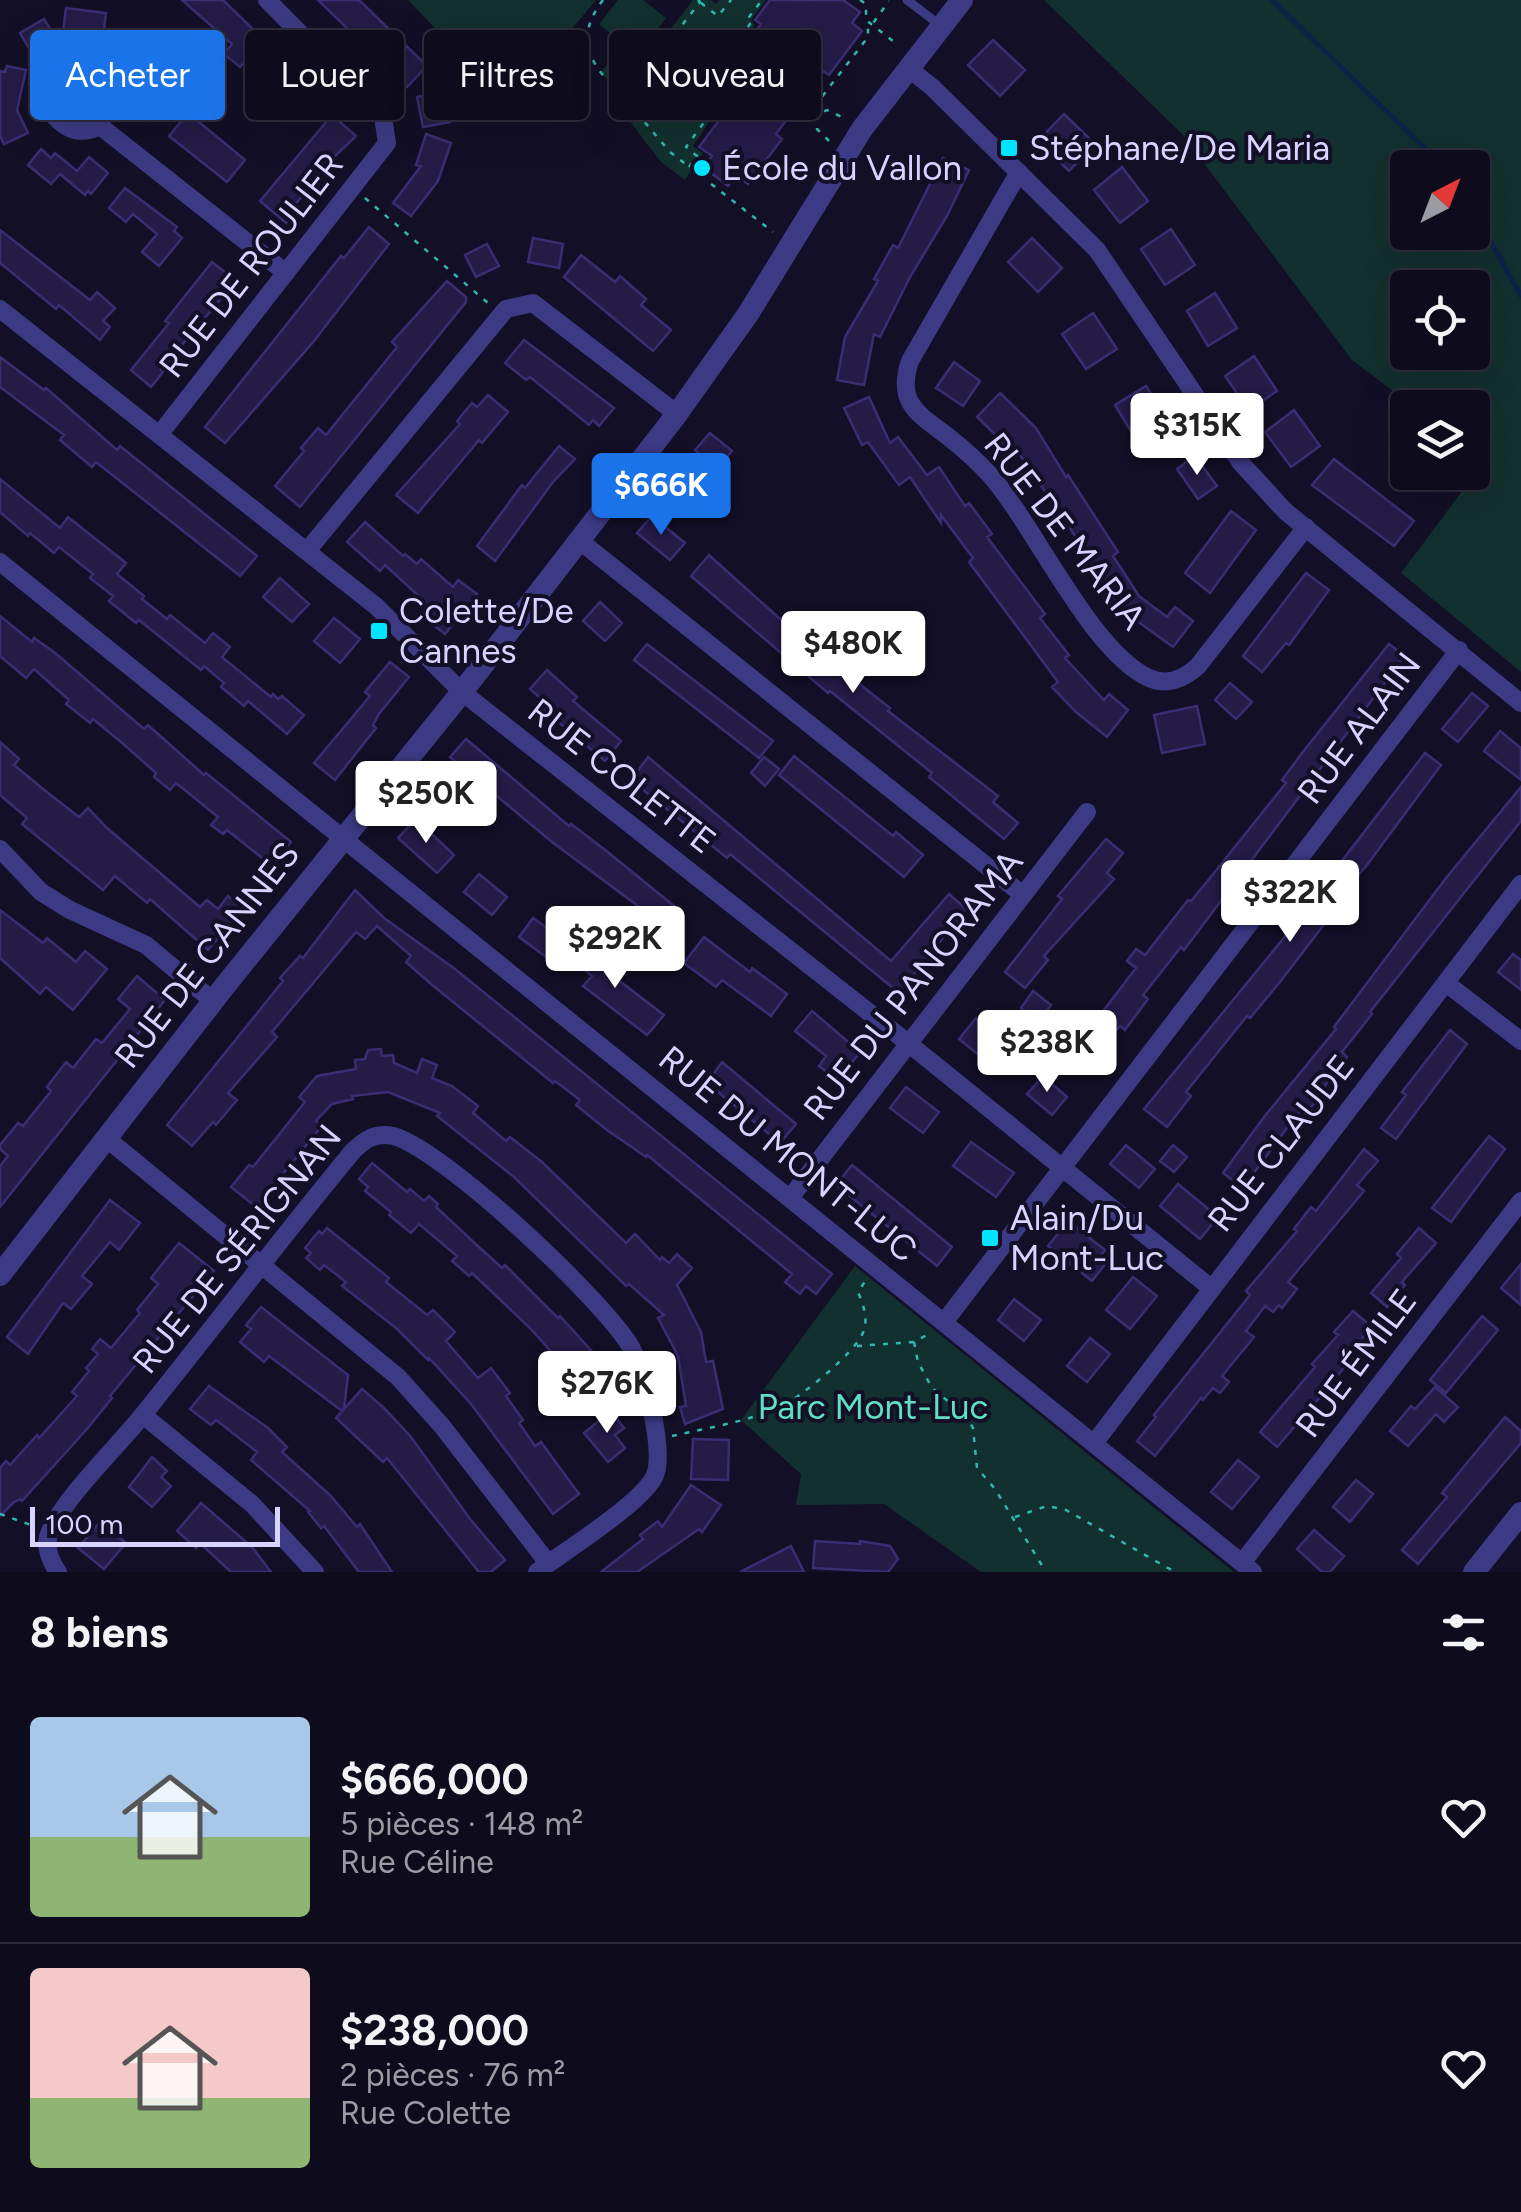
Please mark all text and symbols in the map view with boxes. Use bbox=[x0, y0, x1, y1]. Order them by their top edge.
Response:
chip: Acheter bbox=[30, 30, 225, 120]
chip: Louer bbox=[245, 30, 404, 120]
chip: Filtres bbox=[424, 30, 589, 120]
chip: Nouveau bbox=[609, 30, 821, 120]
place label: Stéphane/De Maria bbox=[1029, 127, 1330, 169]
marker: Stéphane/De Maria bbox=[998, 137, 1020, 159]
street label: RUE DE ROULIER bbox=[150, 144, 352, 386]
place label: École du Vallon bbox=[722, 147, 962, 189]
north arrow bbox=[1390, 150, 1490, 250]
map controls bbox=[1390, 150, 1490, 490]
marker: École du Vallon bbox=[691, 157, 713, 179]
button: locate bbox=[1390, 270, 1490, 370]
button: layers bbox=[1390, 390, 1490, 490]
pin: $315K bbox=[1127, 393, 1267, 478]
text: $315K bbox=[1153, 406, 1241, 444]
street label: RUE DE MARIA bbox=[975, 424, 1155, 638]
pin: $666K bbox=[591, 453, 731, 538]
text: $666K bbox=[614, 466, 708, 504]
place label: Colette/De Cannes bbox=[399, 590, 574, 672]
pin: $480K bbox=[783, 611, 923, 696]
marker: Colette/De Cannes bbox=[368, 620, 390, 642]
text: $480K bbox=[803, 624, 903, 662]
street label: RUE ALAIN bbox=[1289, 644, 1429, 812]
street label: RUE COLETTE bbox=[520, 690, 724, 862]
pin: $250K bbox=[356, 761, 496, 846]
text: $250K bbox=[378, 774, 474, 812]
street label: RUE DE CANNES bbox=[106, 834, 308, 1076]
street label: RUE DU PANORAMA bbox=[795, 842, 1032, 1128]
pin: $322K bbox=[1220, 860, 1360, 945]
text: $322K bbox=[1243, 873, 1337, 911]
pin: $292K bbox=[545, 906, 685, 991]
text: $292K bbox=[568, 919, 662, 957]
pin: $238K bbox=[977, 1010, 1117, 1095]
text: $238K bbox=[1000, 1023, 1094, 1061]
street label: RUE DU MONT-LUC bbox=[651, 1037, 925, 1271]
street label: RUE CLAUDE bbox=[1199, 1046, 1363, 1240]
street label: RUE DE SÉRIGNAN bbox=[124, 1116, 350, 1382]
place label: Alain/Du Mont-Luc bbox=[1010, 1197, 1164, 1279]
marker: Alain/Du Mont-Luc bbox=[979, 1227, 1001, 1249]
street label: RUE ÉMILE bbox=[1287, 1281, 1425, 1445]
pin: $276K bbox=[537, 1351, 677, 1436]
text: $276K bbox=[560, 1364, 654, 1402]
park label: Parc Mont-Luc bbox=[757, 1386, 989, 1428]
scale bar bbox=[30, 1502, 280, 1546]
text: 100 m bbox=[45, 1507, 123, 1541]
icon: filters bbox=[1436, 1605, 1491, 1660]
text: 8 biens bbox=[30, 1607, 168, 1658]
text: $666,000 bbox=[340, 1754, 529, 1805]
icon: home bbox=[110, 1757, 230, 1877]
icon: heart bbox=[1436, 1790, 1491, 1845]
text: 5 pièces · 148 m² bbox=[340, 1805, 583, 1843]
text: Rue Céline bbox=[340, 1843, 494, 1881]
text: $238,000 bbox=[340, 2005, 529, 2056]
icon: home bbox=[110, 2008, 230, 2128]
icon: heart bbox=[1436, 2041, 1491, 2096]
text: 2 pièces · 76 m² bbox=[340, 2056, 565, 2094]
text: Rue Colette bbox=[340, 2094, 511, 2132]

